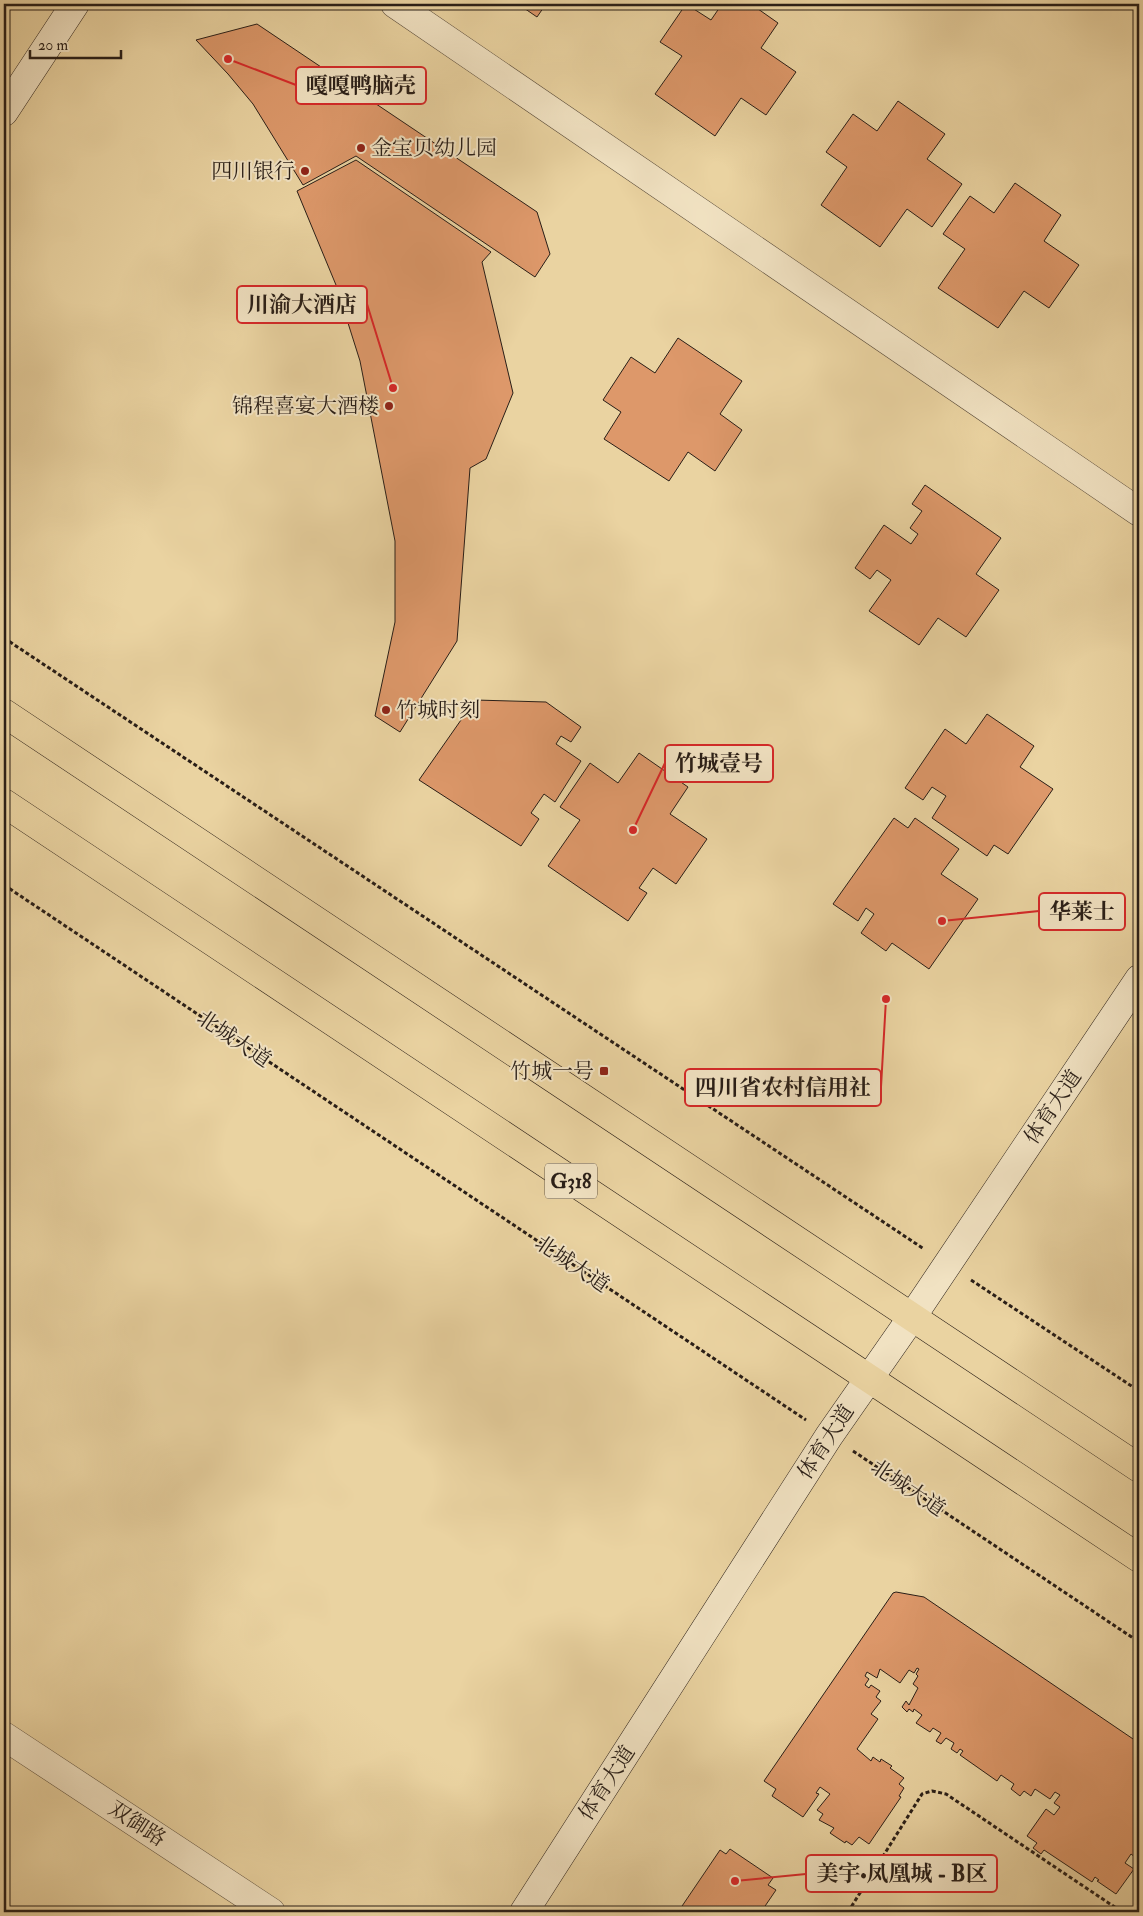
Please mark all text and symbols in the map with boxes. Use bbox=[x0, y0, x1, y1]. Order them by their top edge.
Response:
scale bar bbox=[30, 28, 121, 60]
text: 20 m bbox=[38, 36, 68, 55]
callout: 嘎嘎鸭脑壳 bbox=[296, 67, 426, 104]
text: 嘎嘎鸭脑壳 bbox=[306, 72, 416, 100]
place label: 金宝贝幼儿园 bbox=[371, 135, 497, 162]
marker: 金宝贝幼儿园 bbox=[355, 142, 367, 154]
place label: 四川银行 bbox=[211, 158, 295, 185]
marker: 四川银行 bbox=[299, 165, 311, 177]
callout: 川渝大酒店 bbox=[237, 286, 367, 323]
text: 川渝大酒店 bbox=[247, 291, 357, 319]
place label: 锦程喜宴大酒楼 bbox=[232, 393, 379, 420]
marker: 锦程喜宴大酒楼 bbox=[383, 400, 395, 412]
place label: 竹城时刻 bbox=[396, 697, 480, 724]
marker: 竹城时刻 bbox=[380, 704, 392, 716]
callout: 竹城壹号 bbox=[665, 745, 773, 782]
text: 竹城壹号 bbox=[675, 750, 763, 778]
callout: 华莱士 bbox=[1039, 893, 1125, 930]
text: 华莱士 bbox=[1049, 898, 1115, 926]
street label: 北城大道 bbox=[192, 1004, 276, 1074]
place label: 竹城一号 bbox=[510, 1058, 594, 1085]
marker: 竹城一号 bbox=[598, 1065, 610, 1077]
street label: 体育大道 bbox=[1018, 1065, 1088, 1149]
callout: 四川省农村信用社 bbox=[685, 1069, 881, 1106]
text: 四川省农村信用社 bbox=[695, 1074, 871, 1102]
road number: G318 bbox=[545, 1164, 597, 1198]
street label: 北城大道 bbox=[530, 1229, 614, 1299]
street label: 体育大道 bbox=[792, 1399, 860, 1485]
street label: 北城大道 bbox=[866, 1453, 950, 1523]
street label: 体育大道 bbox=[573, 1740, 641, 1826]
street label: 双御路 bbox=[103, 1796, 171, 1852]
callout: 美宇•凤凰城 - B区 bbox=[806, 1855, 997, 1892]
text: 美宇•凤凰城 - B区 bbox=[816, 1860, 988, 1888]

